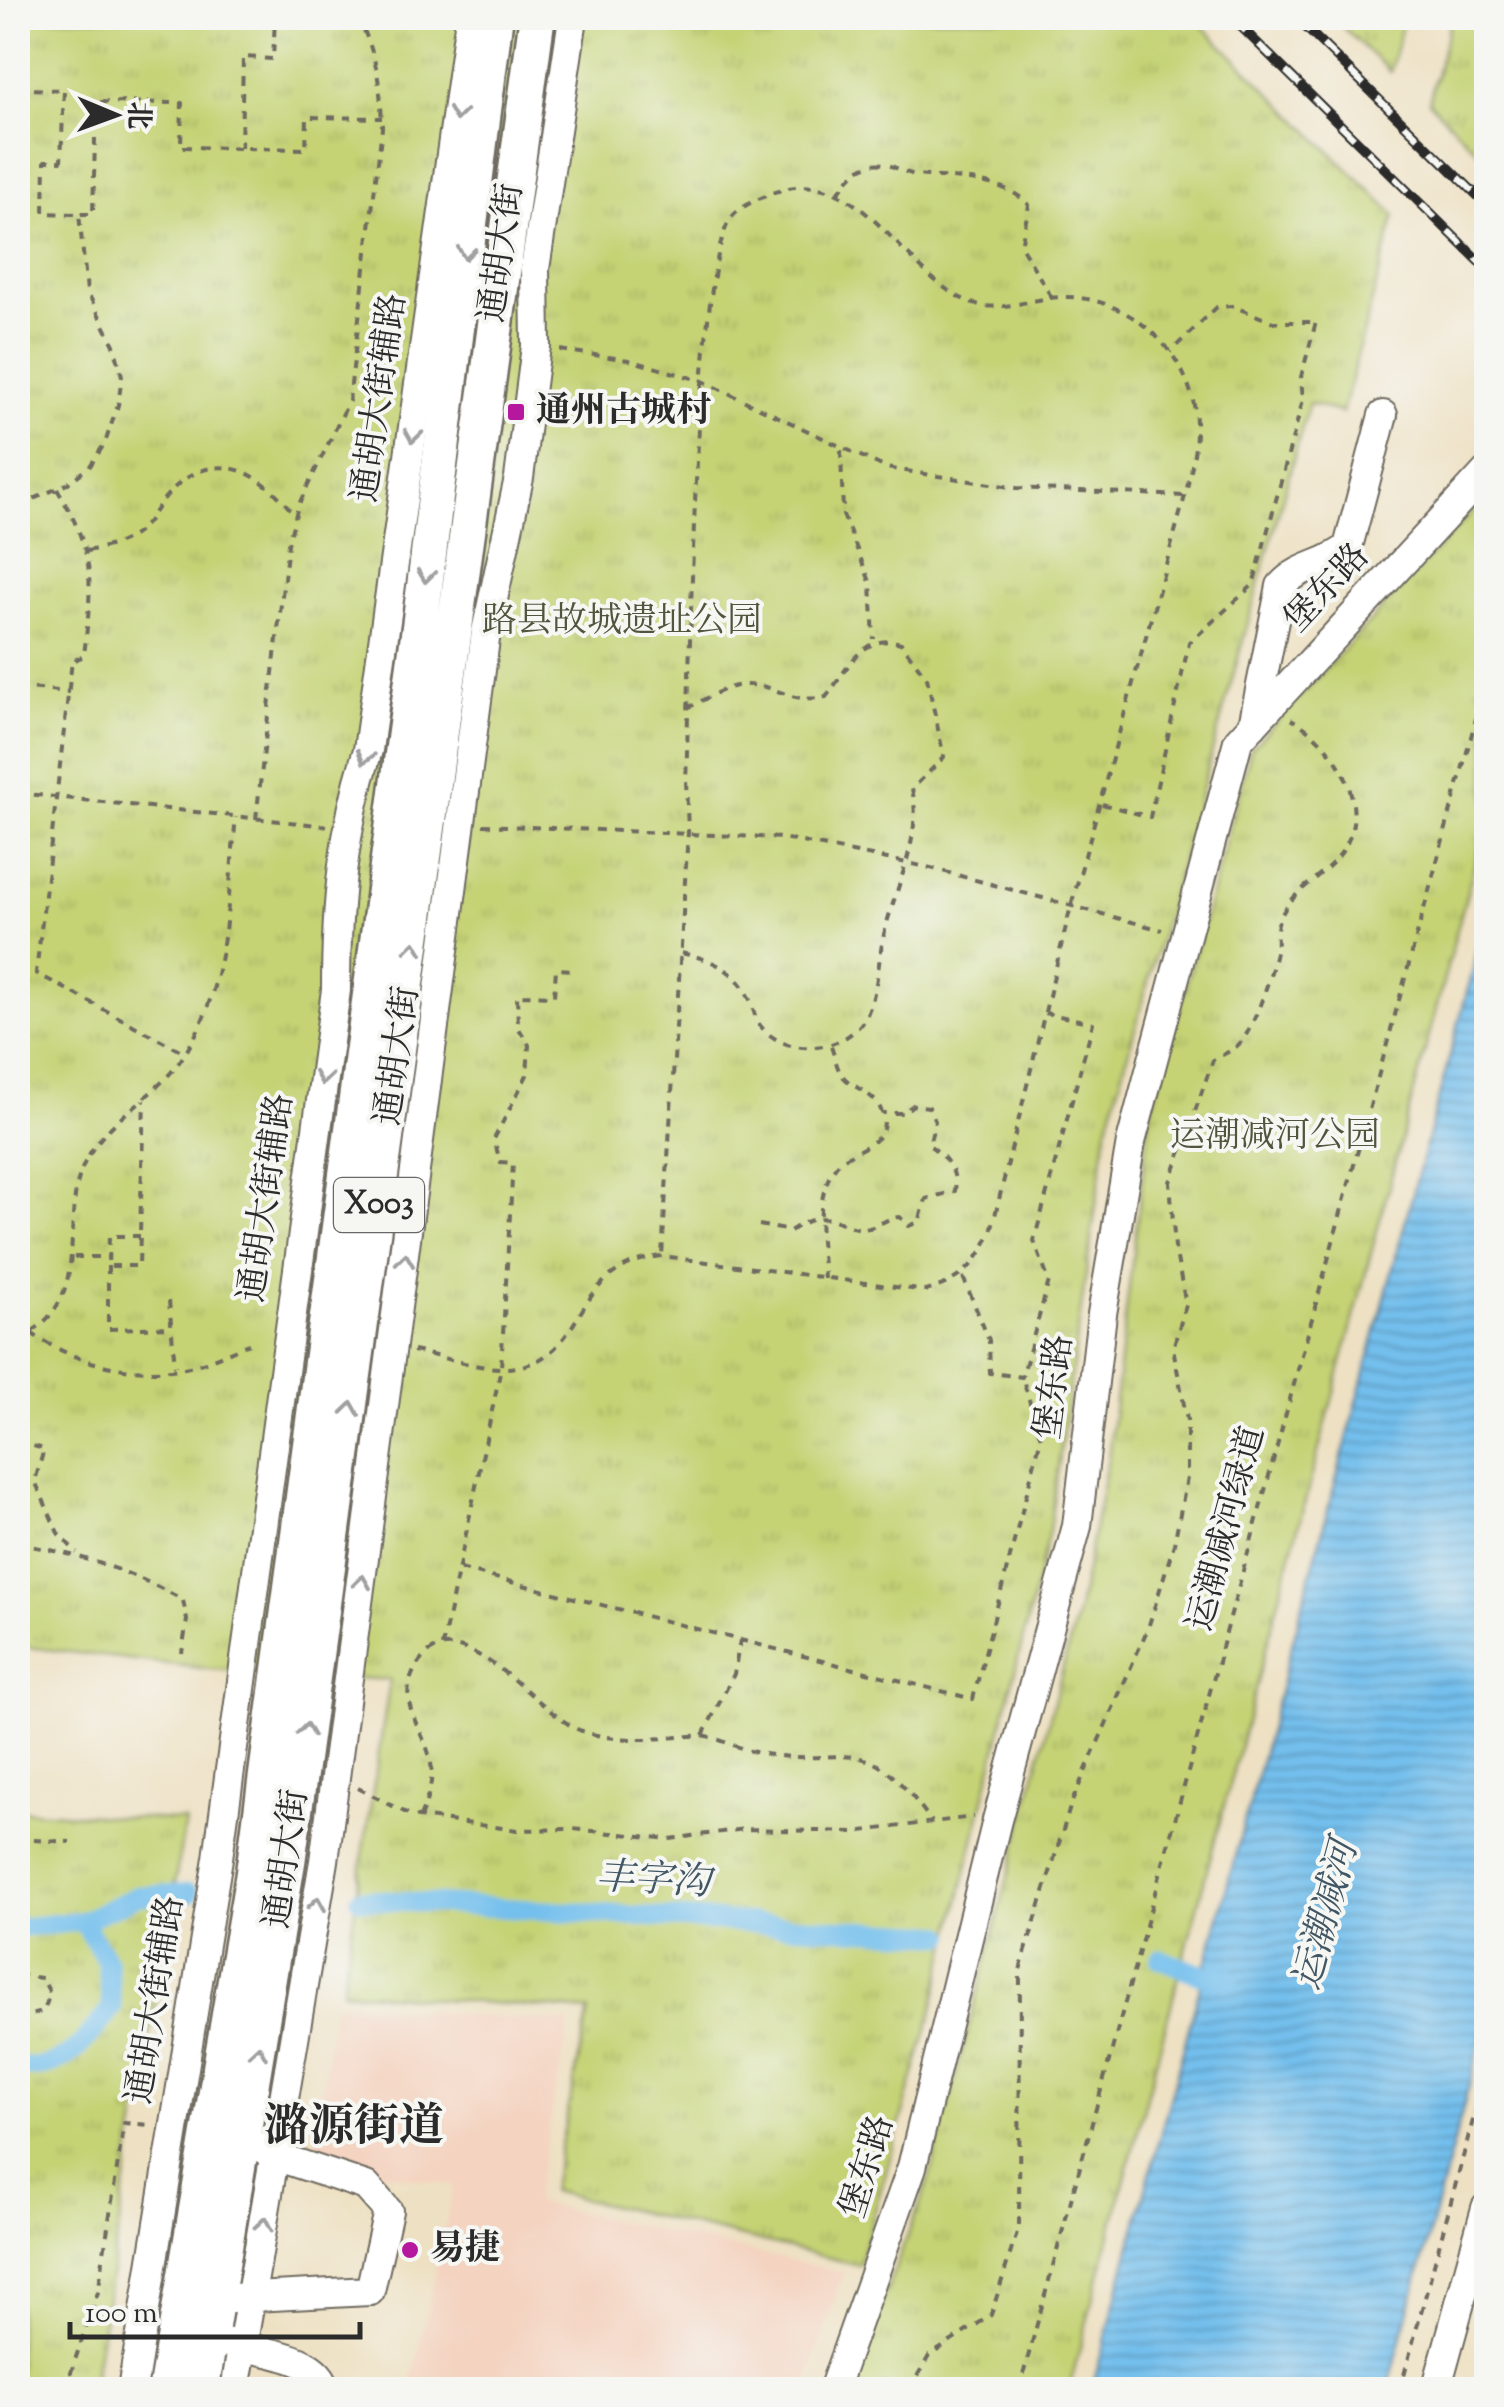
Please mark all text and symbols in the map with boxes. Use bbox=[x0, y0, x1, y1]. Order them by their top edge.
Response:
north arrow bbox=[65, 65, 165, 165]
text: 北 bbox=[117, 101, 157, 130]
one-way arrow bbox=[447, 107, 468, 123]
street label: 通胡大街 bbox=[468, 180, 538, 326]
one-way arrow bbox=[456, 246, 477, 262]
street label: 通胡大街辅路 bbox=[341, 290, 421, 506]
place label: 通州古城村 bbox=[536, 387, 711, 438]
marker: 通州古城村 bbox=[505, 401, 527, 423]
one-way arrow bbox=[404, 428, 425, 445]
street label: 堡东路 bbox=[1274, 533, 1382, 645]
one-way arrow bbox=[416, 567, 437, 584]
park label: 路县故城遗址公园 bbox=[482, 597, 762, 648]
one-way arrow bbox=[356, 748, 377, 766]
one-way arrow bbox=[402, 939, 423, 956]
street label: 通胡大街 bbox=[364, 983, 434, 1129]
one-way arrow bbox=[313, 1070, 334, 1087]
street label: 通胡大街辅路 bbox=[228, 1090, 308, 1306]
park label: 运潮减河公园 bbox=[1170, 1112, 1380, 1163]
road number: X003 bbox=[334, 1178, 424, 1232]
one-way arrow bbox=[394, 1251, 415, 1267]
street label: 堡东路 bbox=[1024, 1332, 1088, 1442]
one-way arrow bbox=[340, 1400, 361, 1417]
street label: 运潮减河绿道 bbox=[1176, 1421, 1280, 1637]
one-way arrow bbox=[350, 1574, 371, 1590]
one-way arrow bbox=[295, 1722, 316, 1738]
street label: 通胡大街 bbox=[253, 1786, 323, 1932]
water label: 运潮减河 bbox=[1282, 1830, 1375, 1996]
water label: 丰字沟 bbox=[595, 1852, 716, 1912]
street label: 通胡大街辅路 bbox=[115, 1892, 199, 2108]
one-way arrow bbox=[306, 1896, 327, 1912]
one-way arrow bbox=[247, 2044, 268, 2060]
district label: 潞源街道 bbox=[264, 2097, 444, 2162]
street label: 堡东路 bbox=[829, 2109, 909, 2225]
one-way arrow bbox=[253, 2216, 274, 2233]
place label: 易捷 bbox=[430, 2225, 500, 2276]
marker: 易捷 bbox=[399, 2239, 421, 2261]
scale bar bbox=[70, 2277, 360, 2339]
text: 100 m bbox=[85, 2293, 158, 2336]

